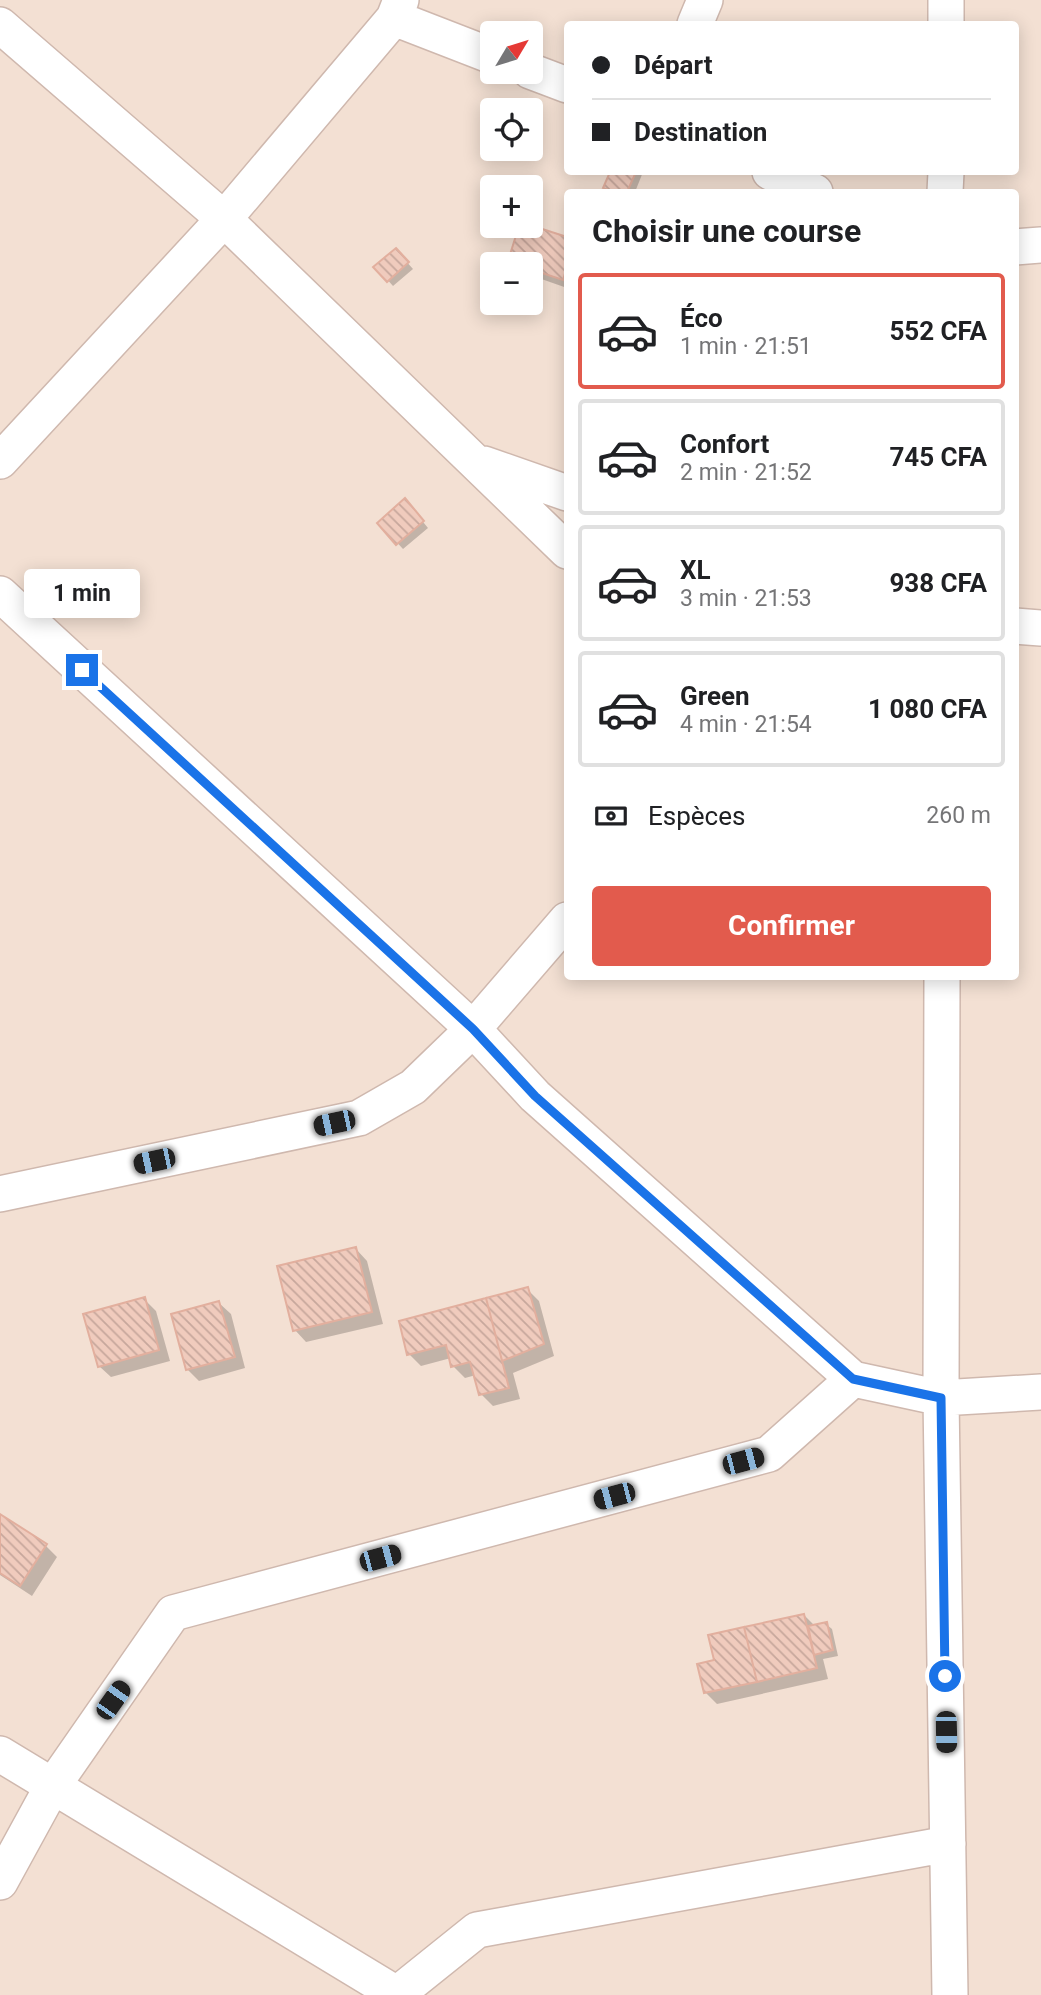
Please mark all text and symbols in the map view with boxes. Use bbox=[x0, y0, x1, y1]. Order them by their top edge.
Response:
north arrow bbox=[480, 21, 542, 84]
map controls bbox=[480, 21, 543, 315]
text: Départ bbox=[634, 50, 712, 80]
button: locate bbox=[480, 98, 543, 161]
text: Destination bbox=[634, 117, 767, 147]
button: + bbox=[480, 175, 543, 238]
text: Choisir une course bbox=[592, 212, 861, 250]
button: − bbox=[480, 252, 543, 315]
icon: car bbox=[596, 300, 659, 363]
text: Éco bbox=[680, 303, 723, 333]
text: 552 CFA bbox=[889, 316, 987, 346]
text: 1 min · 21:51 bbox=[680, 333, 812, 360]
icon: car bbox=[596, 426, 659, 489]
text: Confort bbox=[680, 429, 769, 459]
text: 745 CFA bbox=[889, 442, 987, 472]
text: 2 min · 21:52 bbox=[680, 459, 812, 486]
icon: car bbox=[596, 552, 659, 615]
text: XL bbox=[680, 555, 711, 585]
callout: 1 min bbox=[24, 568, 140, 618]
text: 938 CFA bbox=[889, 568, 987, 598]
text: 1 min bbox=[53, 580, 111, 607]
text: 3 min · 21:53 bbox=[680, 585, 812, 612]
route end bbox=[66, 654, 98, 686]
icon: car bbox=[596, 678, 659, 741]
text: Green bbox=[680, 681, 750, 711]
text: 1 080 CFA bbox=[868, 694, 987, 724]
text: 4 min · 21:54 bbox=[680, 711, 812, 738]
icon: cash bbox=[592, 797, 630, 835]
text: Espèces bbox=[648, 801, 745, 831]
text: 260 m bbox=[926, 802, 991, 829]
button: Confirmer bbox=[592, 886, 991, 966]
car bbox=[312, 1108, 357, 1138]
car bbox=[132, 1146, 177, 1176]
car bbox=[720, 1445, 767, 1477]
car bbox=[591, 1480, 638, 1512]
car bbox=[357, 1542, 404, 1574]
route start bbox=[929, 1660, 961, 1692]
car bbox=[93, 1677, 134, 1723]
car bbox=[936, 1711, 957, 1753]

